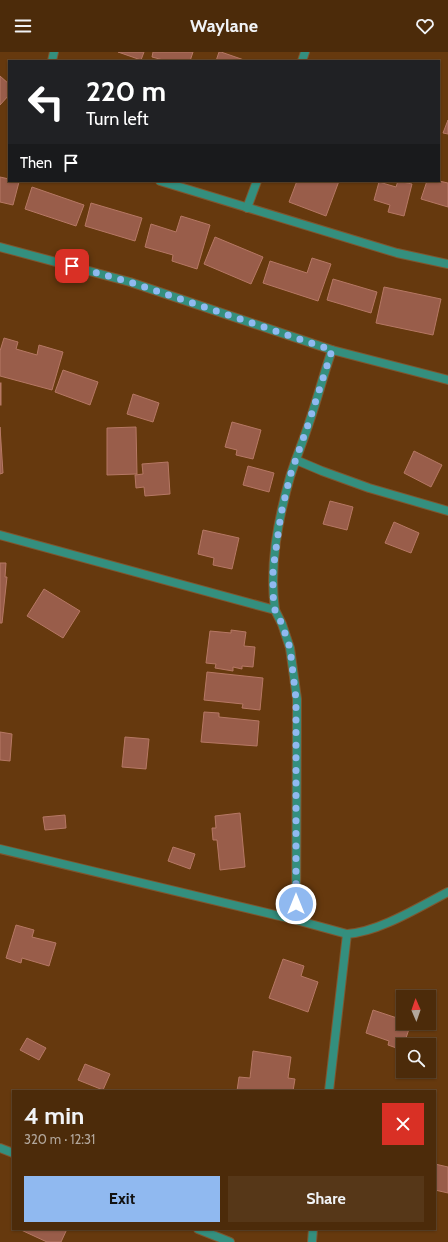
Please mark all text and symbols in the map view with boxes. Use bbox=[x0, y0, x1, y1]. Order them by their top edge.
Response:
icon: menu bbox=[12, 15, 34, 37]
text: Waylane bbox=[190, 15, 258, 37]
icon: heart bbox=[414, 15, 436, 37]
text: 220 m bbox=[86, 74, 166, 108]
icon: left bbox=[20, 76, 72, 128]
text: Turn left bbox=[86, 108, 149, 130]
icon: arrive bbox=[60, 152, 82, 174]
text: Then bbox=[20, 154, 52, 172]
pin bbox=[55, 249, 89, 283]
icon: arrive bbox=[61, 255, 83, 277]
position arrow bbox=[275, 883, 317, 925]
north arrow bbox=[396, 990, 436, 1030]
map controls bbox=[396, 990, 436, 1078]
button: search bbox=[396, 1038, 436, 1078]
text: 4 min bbox=[24, 1101, 84, 1130]
button: close bbox=[382, 1103, 424, 1145]
text: 320 m · 12:31 bbox=[24, 1131, 95, 1147]
button: Exit bbox=[24, 1176, 220, 1222]
button: Share bbox=[228, 1176, 424, 1222]

